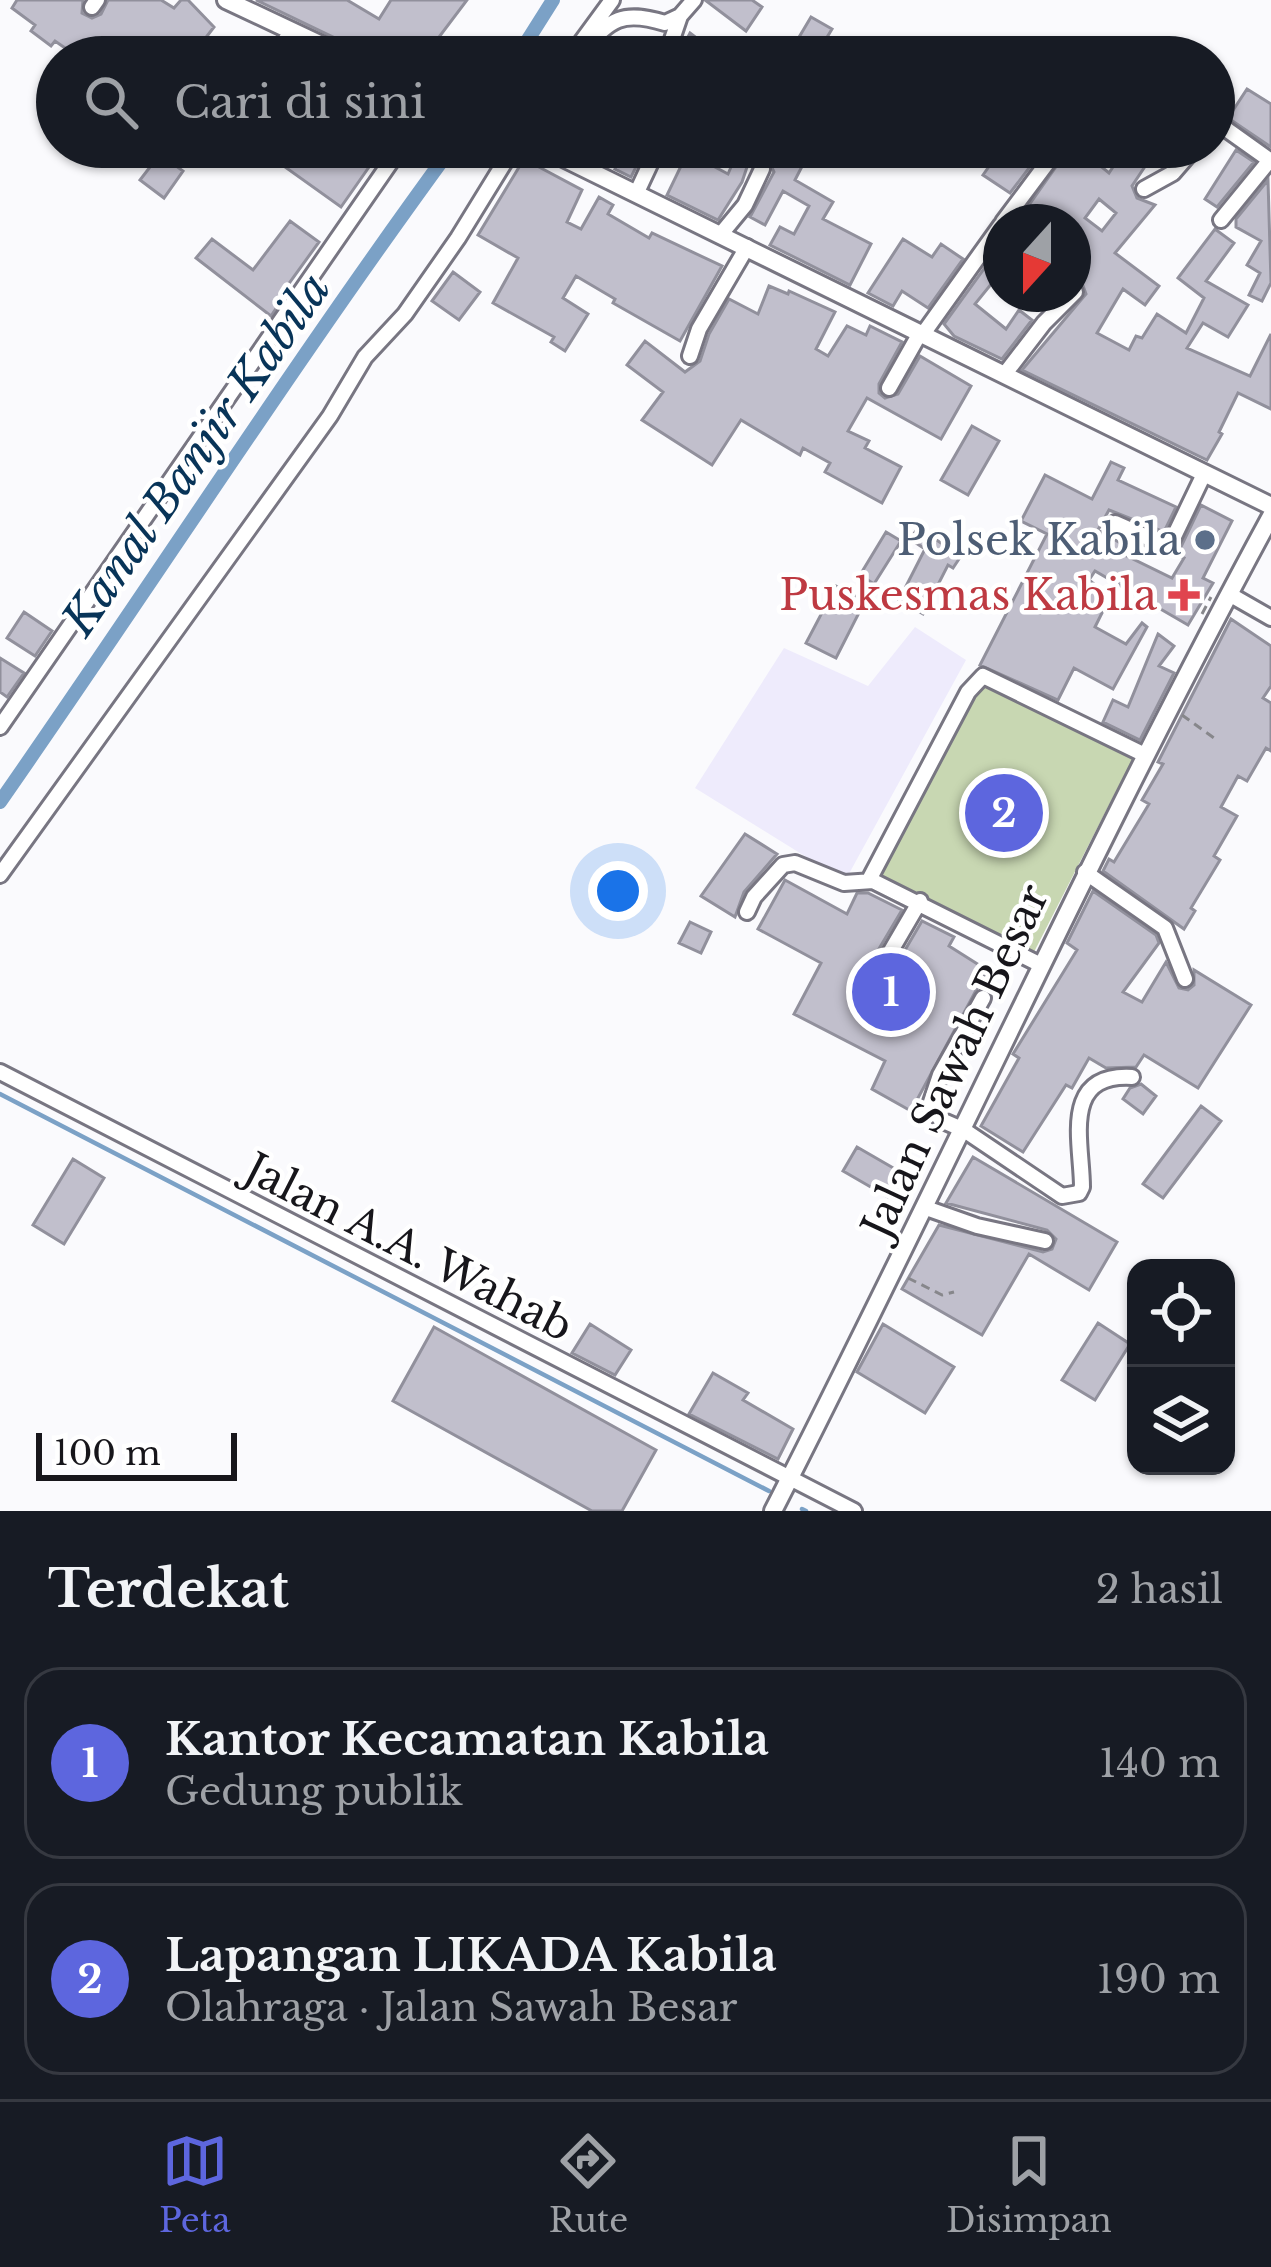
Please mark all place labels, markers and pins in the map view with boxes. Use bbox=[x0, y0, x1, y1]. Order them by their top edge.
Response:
place label: Polsek Kabila bbox=[897, 514, 1182, 566]
marker: Polsek Kabila bbox=[1192, 527, 1218, 553]
place label: Puskesmas Kabila bbox=[779, 569, 1158, 621]
marker: Puskesmas Kabila bbox=[1168, 579, 1200, 611]
pin: 2 bbox=[965, 768, 1043, 858]
pin: 1 bbox=[852, 947, 930, 1037]

